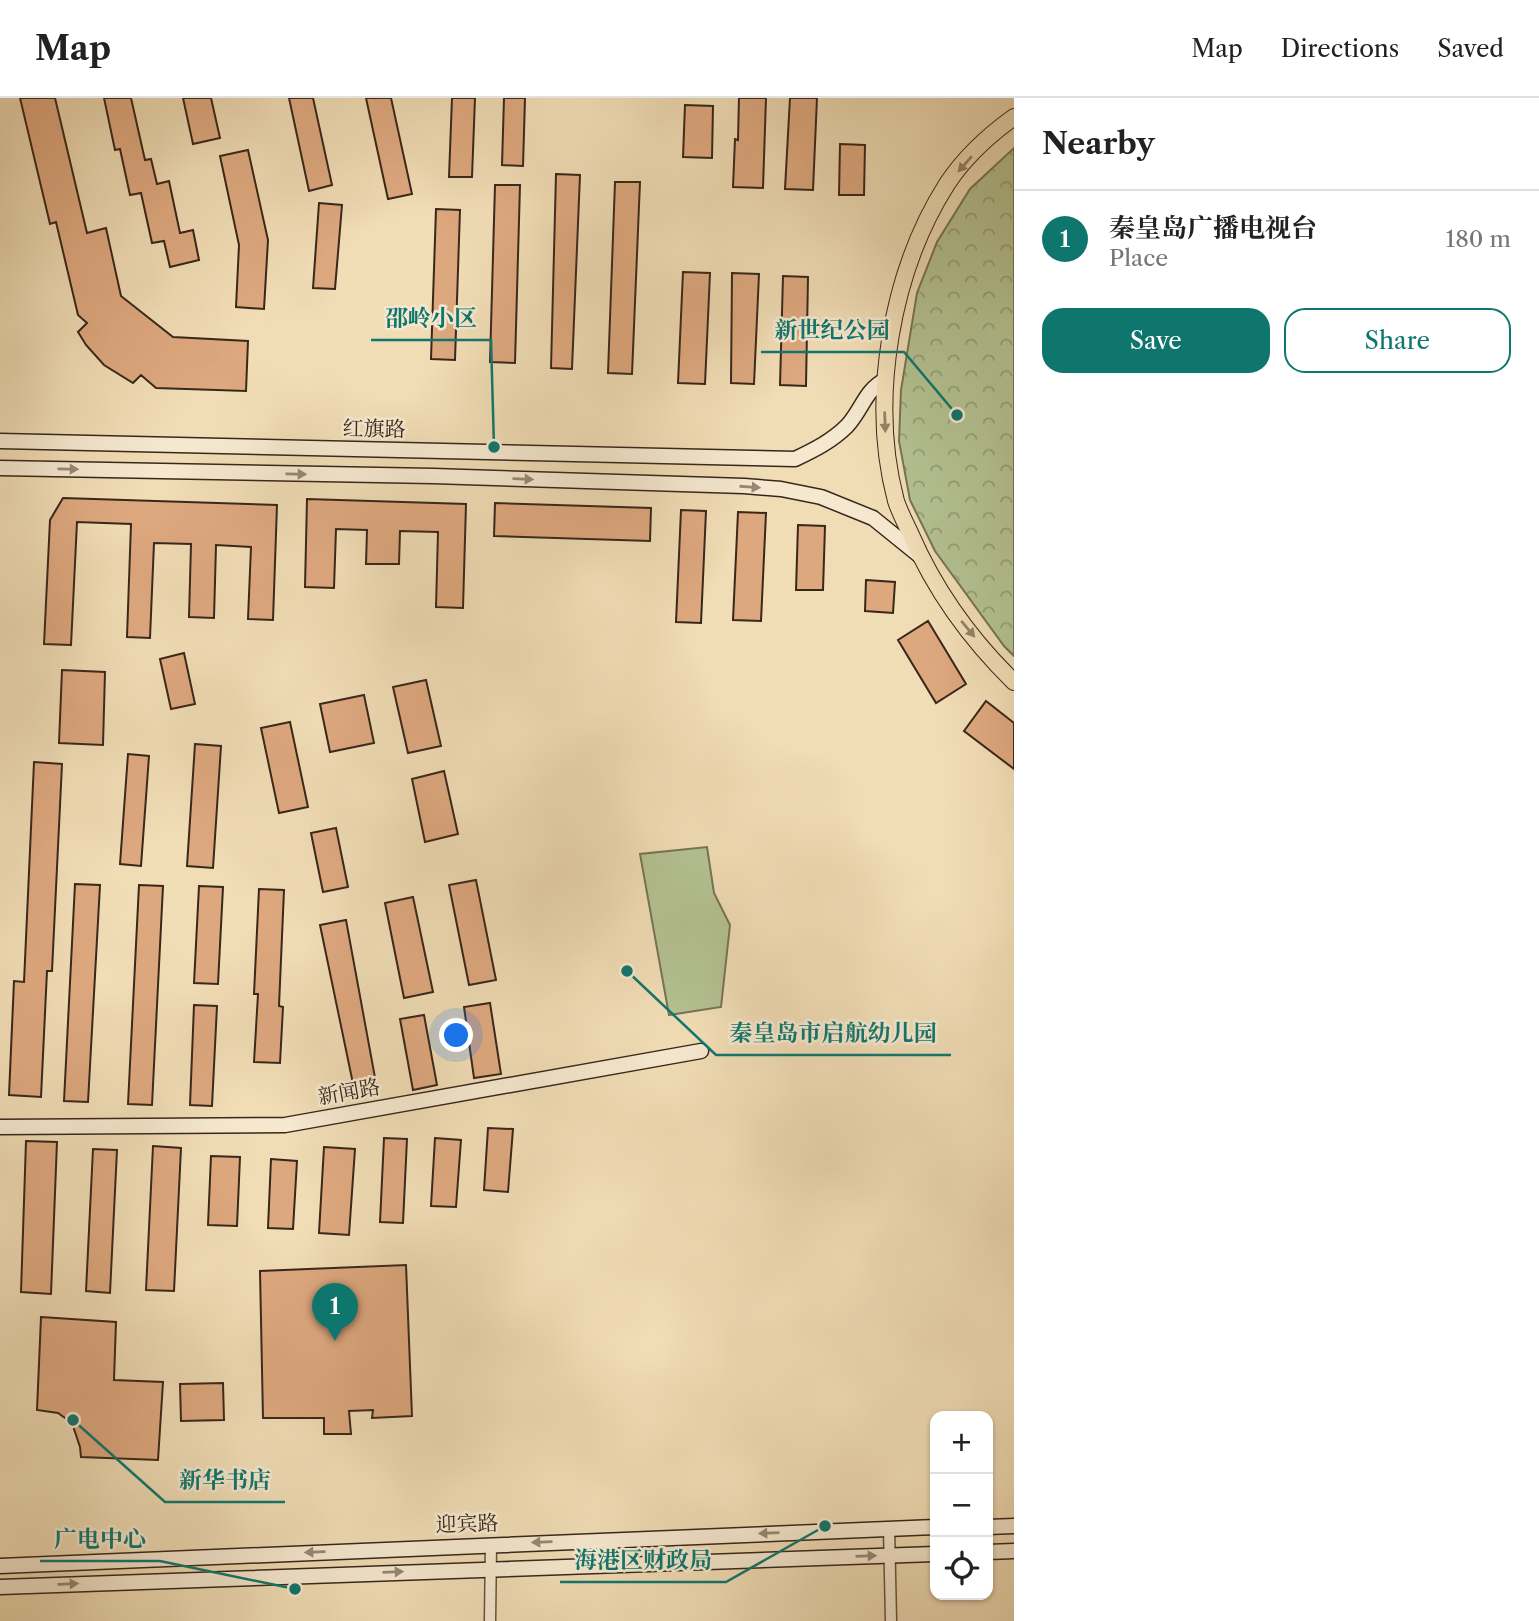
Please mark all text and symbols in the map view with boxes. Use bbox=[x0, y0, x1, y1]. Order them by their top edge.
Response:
text: Map bbox=[35, 28, 111, 69]
text: Map bbox=[1191, 34, 1243, 63]
text: Directions bbox=[1281, 34, 1399, 63]
text: Saved bbox=[1437, 34, 1504, 63]
text: Nearby bbox=[1042, 125, 1155, 162]
one-way arrow bbox=[958, 155, 973, 172]
text: 秦皇岛广播电视台 bbox=[1109, 212, 1317, 244]
text: 1 bbox=[1060, 225, 1070, 253]
text: 180 m bbox=[1446, 225, 1511, 253]
text: Place bbox=[1109, 244, 1168, 272]
callout: 邵岭小区 bbox=[371, 296, 491, 340]
text: 邵岭小区 bbox=[385, 304, 477, 332]
callout: 新世纪公园 bbox=[761, 308, 904, 352]
button: Save bbox=[1042, 308, 1270, 373]
button: Share bbox=[1284, 308, 1511, 373]
text: 新世纪公园 bbox=[775, 316, 890, 344]
one-way arrow bbox=[880, 411, 891, 433]
street label: 红旗路 bbox=[342, 415, 406, 442]
one-way arrow bbox=[57, 463, 79, 475]
one-way arrow bbox=[285, 468, 307, 480]
one-way arrow bbox=[512, 474, 534, 485]
one-way arrow bbox=[740, 481, 762, 492]
one-way arrow bbox=[960, 620, 976, 638]
callout: 秦皇岛市启航幼儿园 bbox=[716, 1011, 951, 1055]
your location bbox=[439, 1018, 473, 1052]
text: 秦皇岛市启航幼儿园 bbox=[730, 1019, 937, 1047]
street label: 新闻路 bbox=[316, 1074, 382, 1109]
pin: 1 bbox=[312, 1283, 358, 1341]
map controls bbox=[930, 1411, 993, 1600]
button: + bbox=[930, 1411, 993, 1474]
callout: 新华书店 bbox=[165, 1458, 285, 1502]
text: 新华书店 bbox=[179, 1466, 271, 1494]
button: − bbox=[930, 1474, 993, 1537]
street label: 迎宾路 bbox=[435, 1510, 499, 1537]
callout: 广电中心 bbox=[40, 1517, 160, 1561]
text: 广电中心 bbox=[54, 1525, 146, 1553]
one-way arrow bbox=[758, 1527, 780, 1538]
one-way arrow bbox=[531, 1537, 553, 1548]
button: locate bbox=[930, 1537, 993, 1600]
callout: 海港区财政局 bbox=[560, 1538, 726, 1582]
text: 海港区财政局 bbox=[574, 1546, 712, 1574]
one-way arrow bbox=[303, 1547, 325, 1558]
one-way arrow bbox=[855, 1551, 877, 1562]
one-way arrow bbox=[383, 1566, 405, 1577]
one-way arrow bbox=[57, 1579, 79, 1590]

